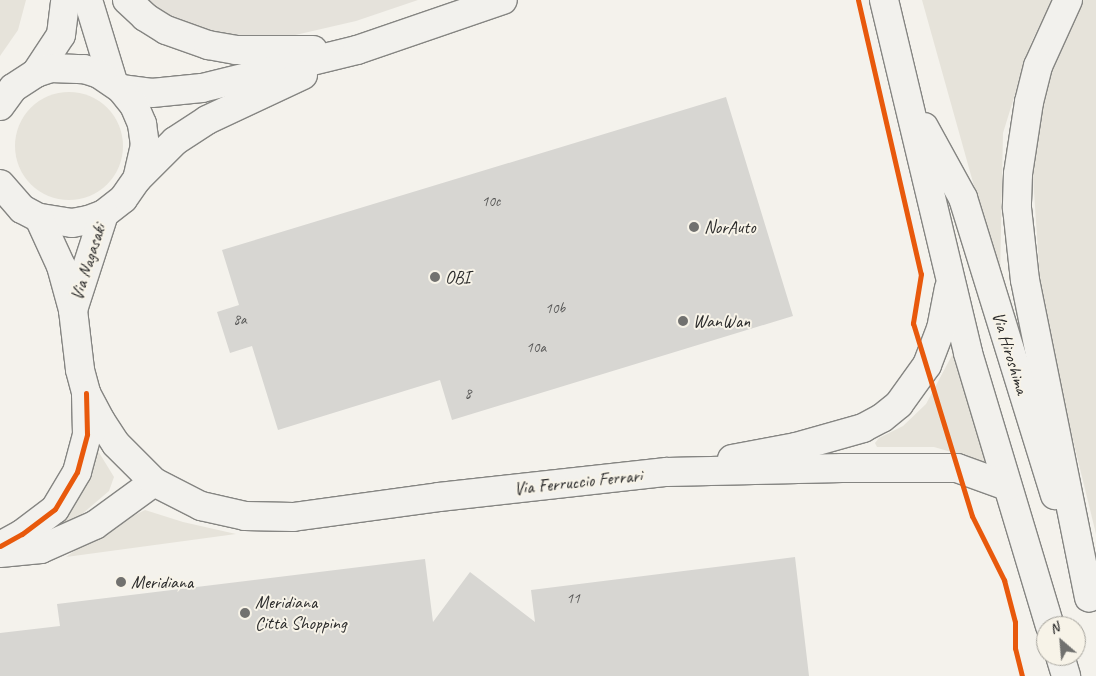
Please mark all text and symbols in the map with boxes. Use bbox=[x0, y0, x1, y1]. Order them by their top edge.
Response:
house number: 10c bbox=[482, 193, 500, 211]
place label: NorAuto bbox=[704, 216, 756, 238]
street label: Via Nagasaki bbox=[65, 221, 111, 303]
marker: NorAuto bbox=[688, 221, 700, 233]
place label: OBI bbox=[445, 266, 470, 288]
marker: OBI bbox=[429, 271, 441, 283]
house number: 10b bbox=[545, 300, 565, 318]
street label: Via Hiroshima bbox=[987, 309, 1033, 397]
place label: WanWan bbox=[693, 310, 750, 332]
house number: 8a bbox=[233, 311, 247, 329]
marker: WanWan bbox=[677, 315, 689, 327]
house number: 10a bbox=[526, 339, 546, 357]
house number: 8 bbox=[465, 385, 471, 403]
street label: Via Ferruccio Ferrari bbox=[513, 465, 643, 499]
place label: Meridiana bbox=[131, 571, 193, 593]
marker: Meridiana bbox=[115, 576, 127, 588]
house number: 11 bbox=[566, 590, 580, 608]
place label: Meridiana Città Shopping bbox=[255, 592, 346, 634]
marker: Meridiana Città Shopping bbox=[239, 607, 251, 619]
north arrow bbox=[1036, 616, 1086, 666]
text: N bbox=[1047, 619, 1062, 638]

